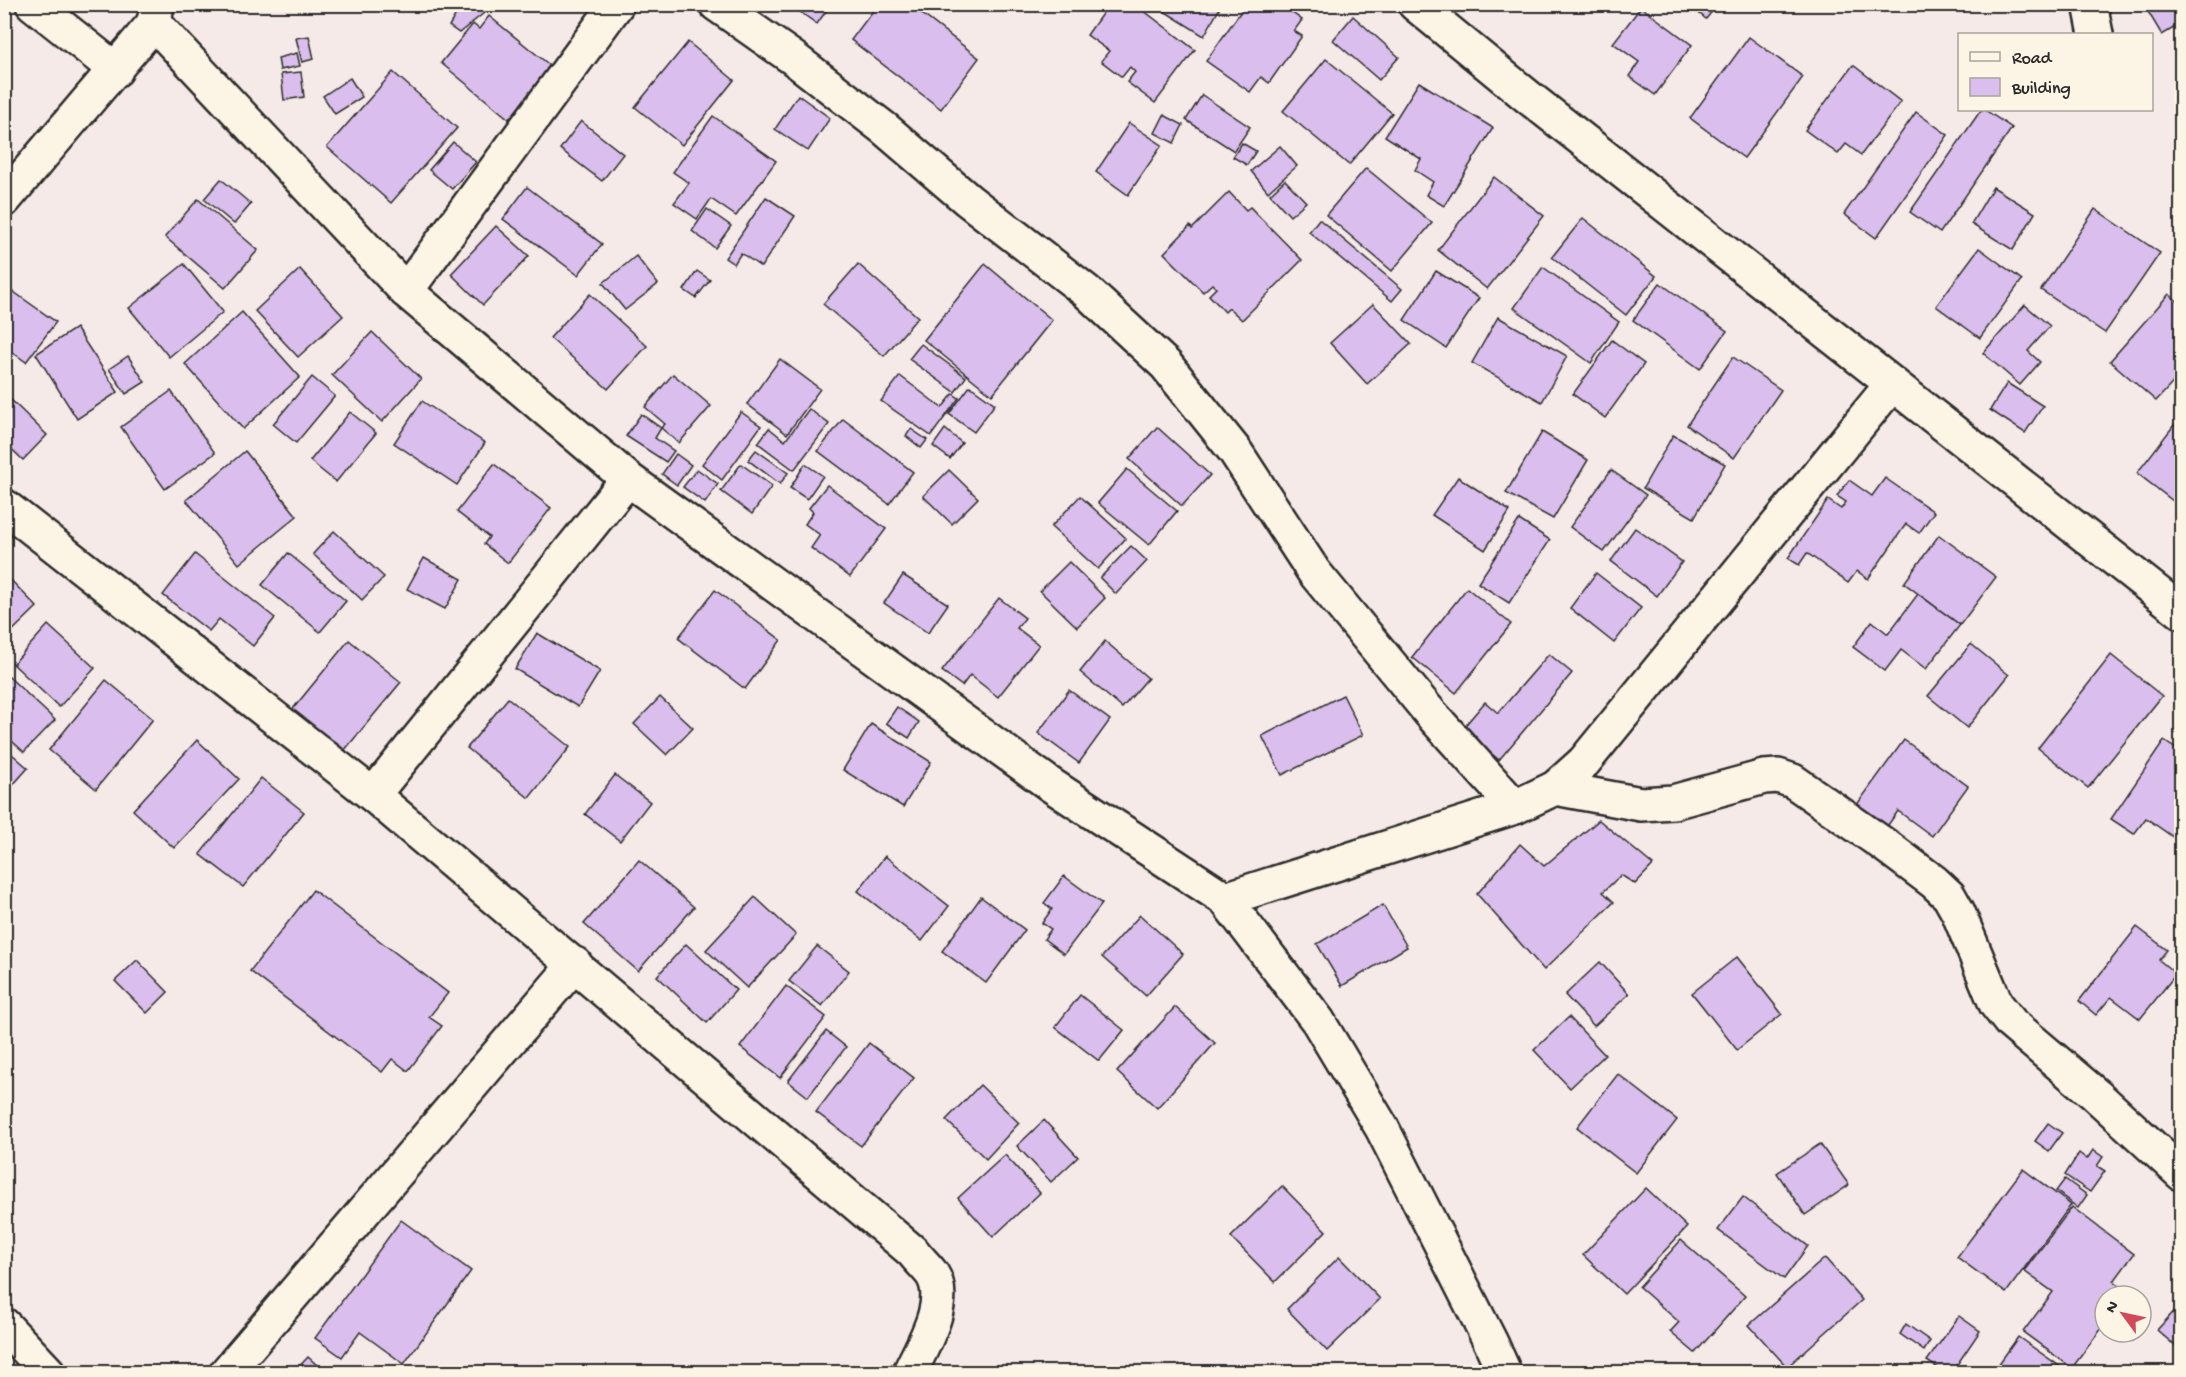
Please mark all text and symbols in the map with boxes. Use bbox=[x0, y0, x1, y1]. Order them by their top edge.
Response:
legend bbox=[1958, 33, 2153, 111]
text: Road bbox=[2012, 49, 2053, 70]
text: Building bbox=[2011, 79, 2071, 100]
north arrow bbox=[2093, 1284, 2153, 1344]
text: N bbox=[2103, 1298, 2124, 1317]

